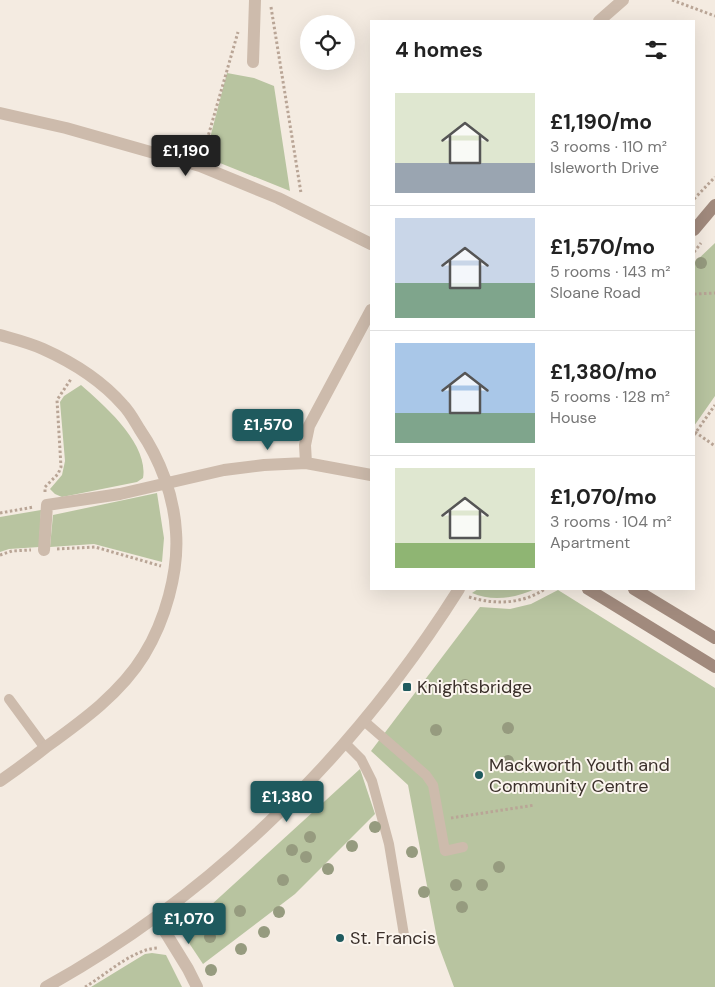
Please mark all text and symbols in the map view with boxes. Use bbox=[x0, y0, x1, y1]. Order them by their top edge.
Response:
map controls bbox=[300, 15, 355, 70]
button: locate bbox=[300, 15, 355, 70]
text: 4 homes bbox=[395, 36, 483, 64]
icon: filters bbox=[642, 36, 670, 64]
text: £1,190/mo bbox=[550, 108, 652, 136]
icon: home bbox=[435, 113, 495, 173]
pin: £1,190 bbox=[145, 134, 227, 177]
text: 3 rooms · 110 m² bbox=[550, 136, 667, 157]
text: £1,190 bbox=[162, 140, 210, 161]
text: Isleworth Drive bbox=[550, 157, 659, 178]
text: £1,570/mo bbox=[550, 233, 655, 261]
icon: home bbox=[435, 238, 495, 298]
text: 5 rooms · 143 m² bbox=[550, 261, 671, 282]
text: Sloane Road bbox=[550, 282, 641, 303]
text: £1,380/mo bbox=[550, 358, 657, 386]
icon: home bbox=[435, 363, 495, 423]
text: 5 rooms · 128 m² bbox=[550, 386, 670, 407]
text: House bbox=[550, 407, 597, 428]
pin: £1,570 bbox=[227, 408, 309, 451]
text: £1,570 bbox=[243, 414, 293, 435]
text: £1,070/mo bbox=[550, 483, 657, 511]
icon: home bbox=[435, 488, 495, 548]
text: 3 rooms · 104 m² bbox=[550, 511, 672, 532]
text: Apartment bbox=[550, 532, 630, 553]
place label: Knightsbridge bbox=[417, 675, 532, 699]
marker: Knightsbridge bbox=[401, 681, 413, 693]
place label: Mackworth Youth and Community Centre bbox=[489, 753, 670, 798]
marker: Mackworth Youth and Community Centre bbox=[473, 769, 485, 781]
pin: £1,380 bbox=[246, 780, 328, 823]
text: £1,380 bbox=[262, 786, 312, 807]
pin: £1,070 bbox=[148, 902, 230, 945]
text: £1,070 bbox=[164, 908, 214, 929]
place label: St. Francis bbox=[350, 926, 436, 950]
marker: St. Francis bbox=[334, 932, 346, 944]

